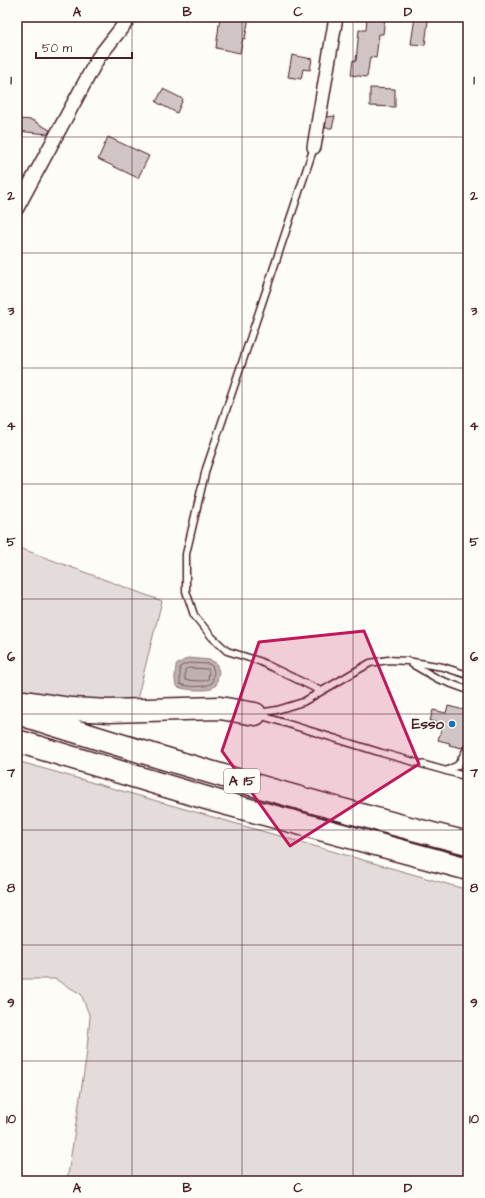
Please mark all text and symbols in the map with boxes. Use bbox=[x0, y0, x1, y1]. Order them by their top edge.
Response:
text: A bbox=[73, 3, 82, 21]
text: B bbox=[182, 3, 192, 21]
text: C bbox=[293, 3, 303, 21]
text: D bbox=[404, 3, 413, 21]
scale bar bbox=[36, 34, 132, 60]
text: 50 m bbox=[42, 40, 73, 57]
text: 1 bbox=[10, 71, 12, 89]
text: 1 bbox=[473, 71, 475, 89]
text: 2 bbox=[6, 187, 15, 205]
text: 2 bbox=[469, 187, 478, 205]
text: 3 bbox=[7, 302, 15, 320]
text: 3 bbox=[470, 302, 478, 320]
text: 4 bbox=[7, 417, 16, 435]
text: 4 bbox=[470, 417, 479, 435]
text: 5 bbox=[6, 533, 16, 551]
text: 5 bbox=[469, 533, 479, 551]
text: 6 bbox=[7, 648, 16, 666]
text: 6 bbox=[470, 648, 479, 666]
place label: Esso bbox=[412, 714, 445, 735]
marker: Esso bbox=[447, 719, 457, 729]
text: 7 bbox=[6, 764, 16, 782]
text: 7 bbox=[469, 764, 479, 782]
road number: A 15 bbox=[224, 769, 260, 793]
text: 8 bbox=[7, 879, 16, 897]
text: 8 bbox=[470, 879, 479, 897]
text: 9 bbox=[7, 994, 15, 1012]
text: 9 bbox=[470, 994, 478, 1012]
text: 10 bbox=[6, 1110, 17, 1128]
text: 10 bbox=[469, 1110, 480, 1128]
text: A bbox=[73, 1179, 82, 1197]
text: B bbox=[182, 1179, 192, 1197]
text: C bbox=[293, 1179, 303, 1197]
text: D bbox=[404, 1179, 413, 1197]

